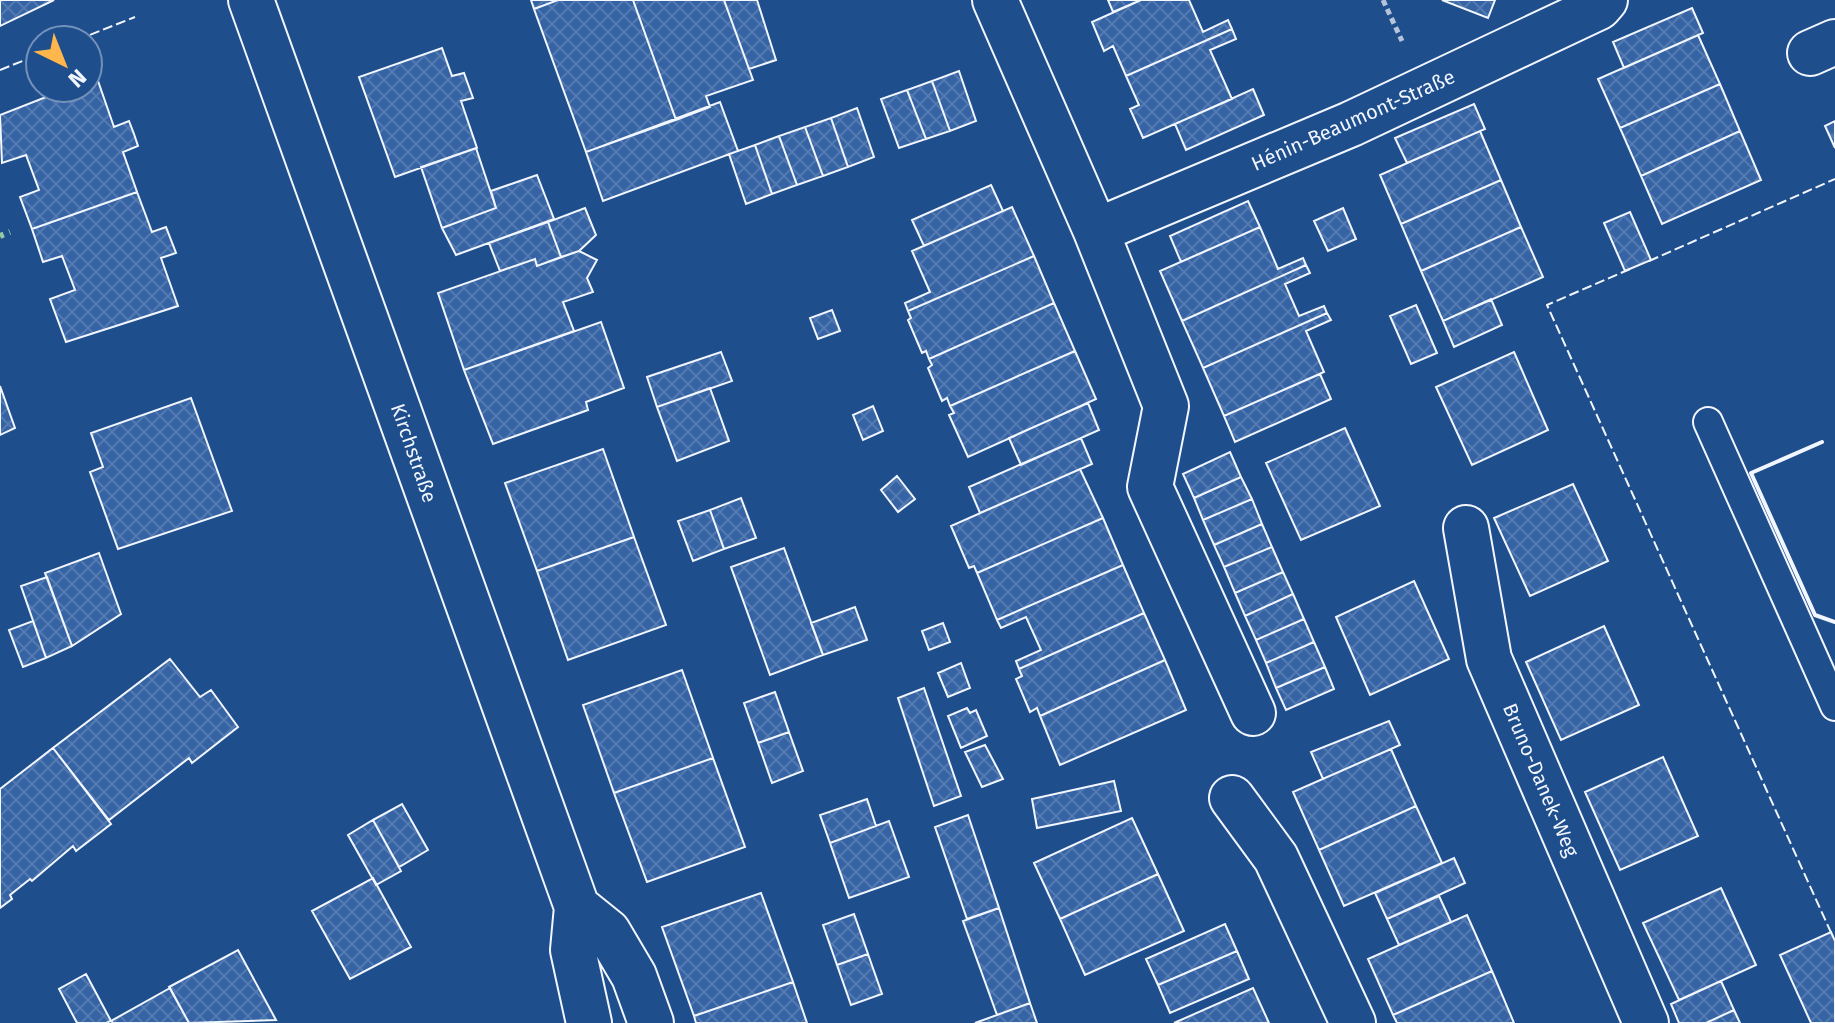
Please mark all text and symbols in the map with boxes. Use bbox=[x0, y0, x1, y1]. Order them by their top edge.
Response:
north arrow bbox=[24, 24, 104, 104]
text: N bbox=[63, 63, 92, 93]
street label: Hénin-Beaumont-Straße bbox=[1248, 64, 1458, 176]
street label: Kirchstraße bbox=[386, 400, 442, 506]
street label: Bruno-Danek-Weg bbox=[1498, 700, 1584, 861]

